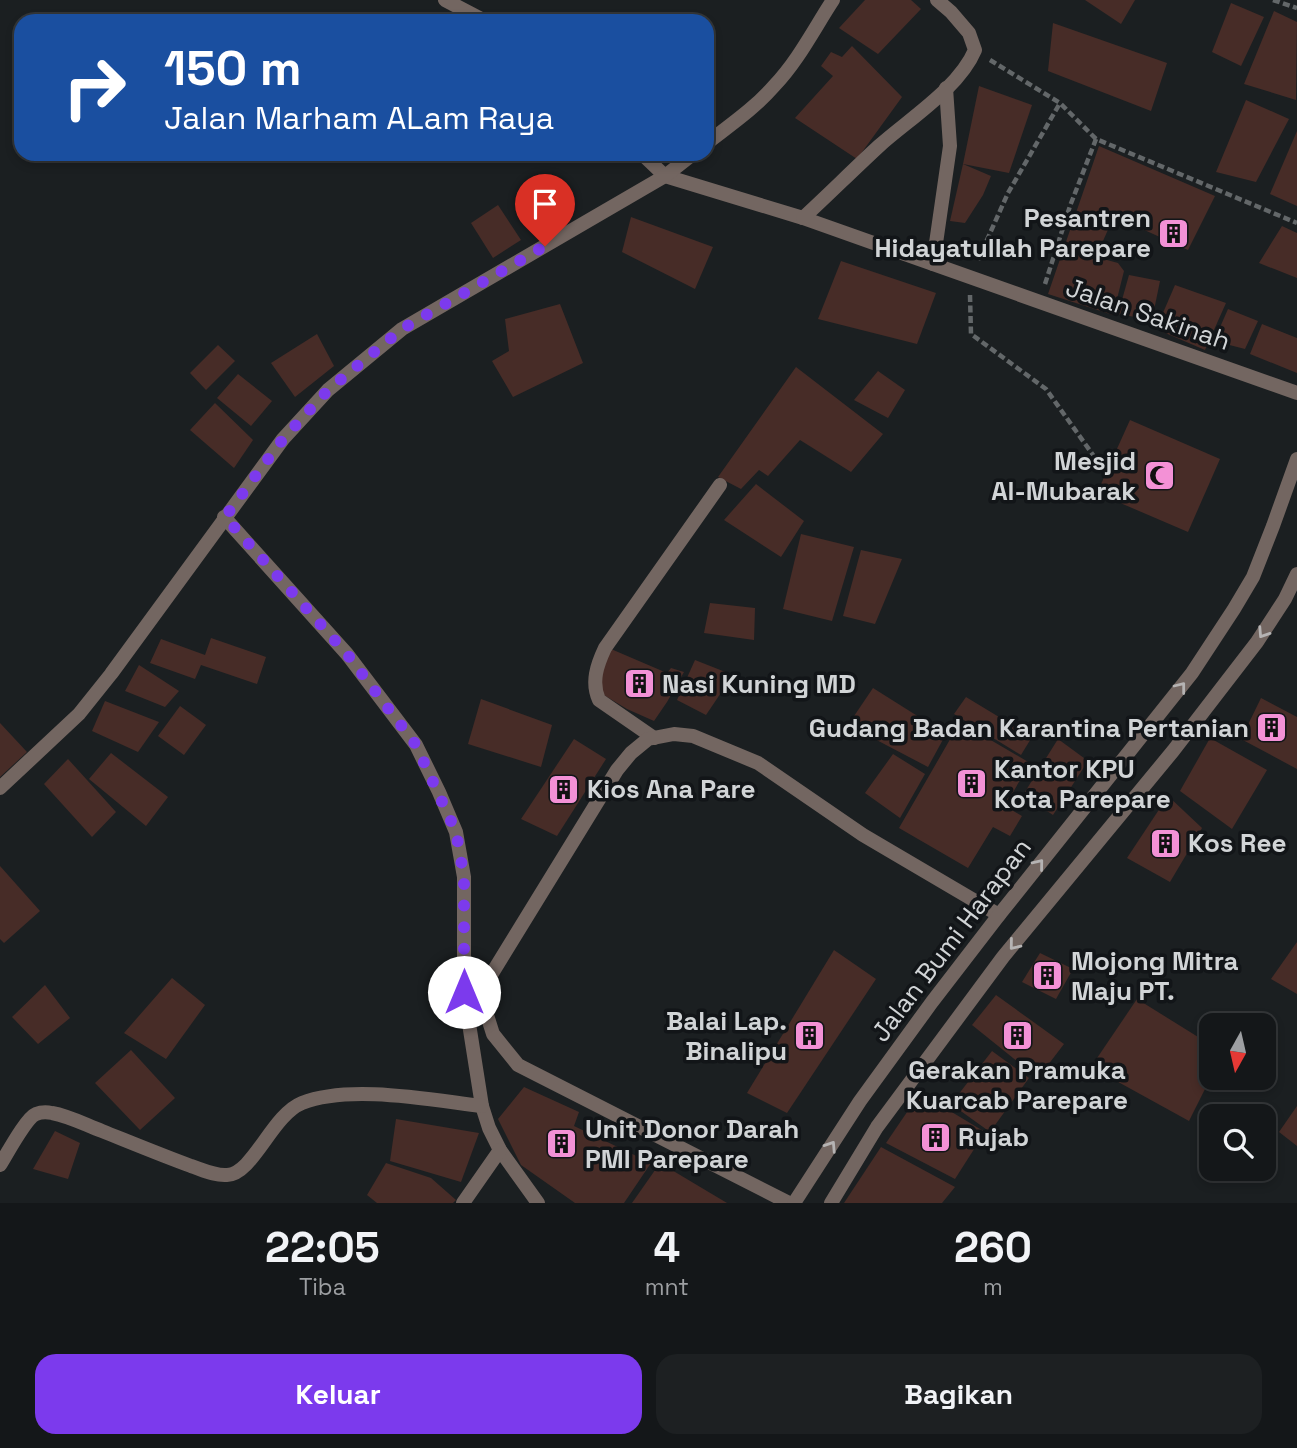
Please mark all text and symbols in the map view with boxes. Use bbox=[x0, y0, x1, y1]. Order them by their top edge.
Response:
text: 150 m bbox=[164, 37, 302, 99]
icon: right bbox=[49, 42, 140, 133]
text: Jalan Marham ALam Raya bbox=[164, 98, 554, 138]
pin bbox=[515, 174, 575, 246]
icon: arrive bbox=[526, 185, 564, 223]
place label: Pesantren Hidayatullah Parepare bbox=[875, 201, 1151, 265]
building icon: Pesantren Hidayatullah Parepare bbox=[1157, 216, 1191, 250]
street label: Jalan Sakinah bbox=[1061, 270, 1235, 358]
place label: Mesjid Al-Mubarak bbox=[991, 444, 1136, 508]
mosque icon: Mesjid Al-Mubarak bbox=[1142, 459, 1176, 493]
one-way arrow bbox=[1258, 625, 1271, 638]
building icon: Nasi Kuning MD bbox=[622, 667, 656, 701]
place label: Nasi Kuning MD bbox=[662, 667, 856, 701]
one-way arrow bbox=[1173, 682, 1186, 694]
place label: Gudang Badan Karantina Pertanian bbox=[809, 711, 1249, 745]
building icon: Gudang Badan Karantina Pertanian bbox=[1255, 711, 1289, 745]
place label: Kantor KPU Kota Parepare bbox=[994, 752, 1171, 816]
building icon: Kantor KPU Kota Parepare bbox=[954, 767, 988, 801]
building icon: Kios Ana Pare bbox=[547, 772, 581, 806]
place label: Kios Ana Pare bbox=[587, 772, 755, 806]
building icon: Kos Ree bbox=[1148, 826, 1182, 860]
place label: Kos Ree bbox=[1188, 826, 1287, 860]
street label: Jalan Bumi Harapan bbox=[863, 831, 1039, 1049]
one-way arrow bbox=[1031, 860, 1044, 872]
one-way arrow bbox=[1009, 937, 1022, 949]
place label: Mojong Mitra Maju PT. bbox=[1071, 944, 1239, 1008]
position arrow bbox=[427, 955, 501, 1029]
building icon: Mojong Mitra Maju PT. bbox=[1031, 959, 1065, 993]
place label: Balai Lap. Binalipu bbox=[666, 1004, 787, 1068]
north arrow bbox=[1199, 1013, 1276, 1090]
map controls bbox=[1199, 1013, 1276, 1181]
building icon: Gerakan Pramuka Kuarcab Parepare bbox=[1000, 1018, 1034, 1052]
building icon: Balai Lap. Binalipu bbox=[793, 1019, 827, 1053]
place label: Gerakan Pramuka Kuarcab Parepare bbox=[906, 1053, 1128, 1117]
button: search bbox=[1199, 1104, 1276, 1181]
place label: Unit Donor Darah PMI Parepare bbox=[585, 1112, 799, 1176]
building icon: Rujab bbox=[918, 1120, 952, 1154]
place label: Rujab bbox=[958, 1120, 1029, 1154]
building icon: Unit Donor Darah PMI Parepare bbox=[545, 1127, 579, 1161]
one-way arrow bbox=[823, 1140, 836, 1153]
text: 22:05 bbox=[265, 1221, 380, 1274]
text: 4 bbox=[653, 1221, 680, 1274]
text: 260 bbox=[954, 1221, 1032, 1274]
text: Tiba bbox=[299, 1272, 346, 1302]
text: mnt bbox=[645, 1272, 689, 1302]
text: m bbox=[983, 1272, 1003, 1302]
button: Keluar bbox=[35, 1354, 642, 1434]
button: Bagikan bbox=[656, 1354, 1262, 1434]

